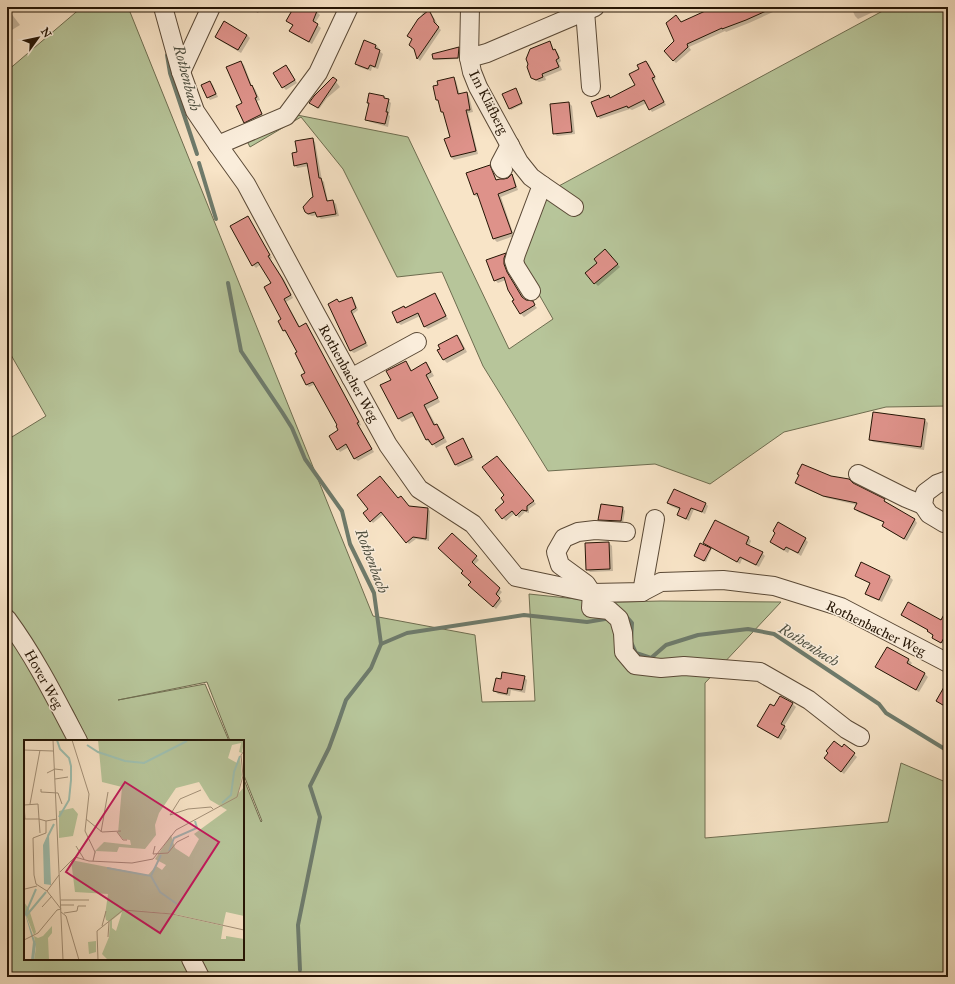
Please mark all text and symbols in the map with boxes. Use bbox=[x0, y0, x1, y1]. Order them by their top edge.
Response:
north arrow bbox=[18, 18, 58, 58]
text: N bbox=[38, 25, 54, 41]
water label: Rothenbach bbox=[169, 42, 205, 114]
street label: Im Kläfberg bbox=[465, 67, 512, 137]
street label: Rothenbacher Weg bbox=[315, 322, 383, 425]
water label: Rothenbach bbox=[351, 525, 393, 596]
street label: Rothenbacher Weg bbox=[823, 597, 929, 660]
water label: Rothenbach bbox=[775, 619, 843, 671]
street label: Hover Weg bbox=[20, 647, 67, 712]
inset map bbox=[24, 740, 244, 960]

